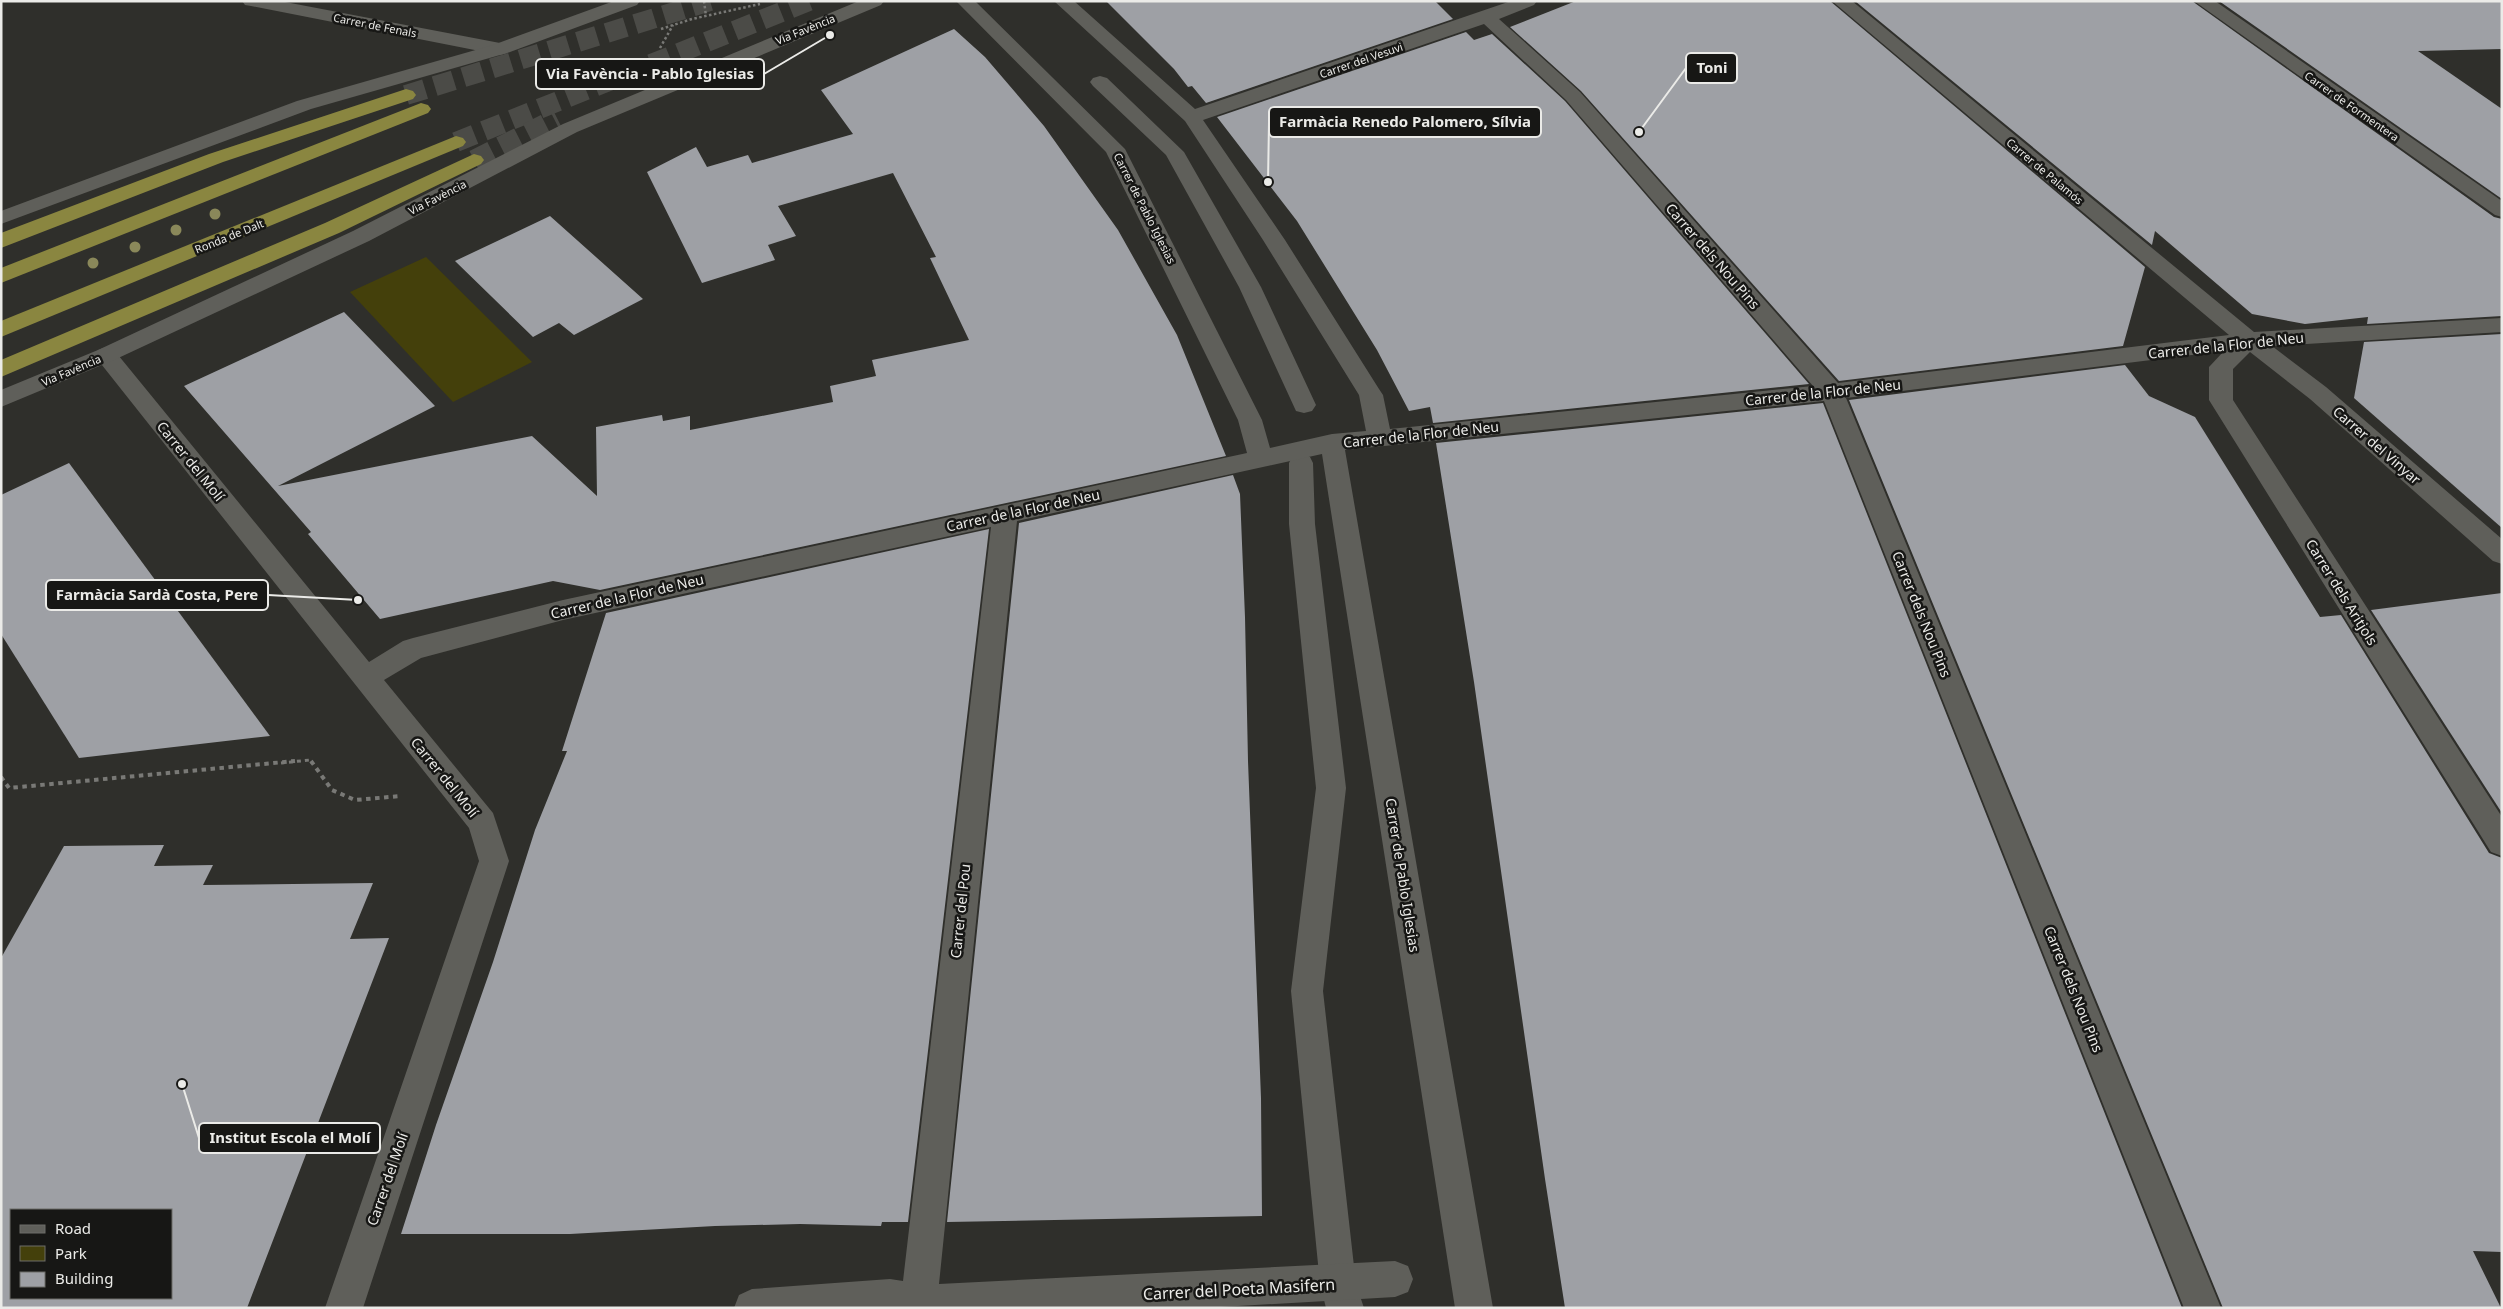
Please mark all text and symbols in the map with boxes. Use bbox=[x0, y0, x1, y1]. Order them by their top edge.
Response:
street label: Carrer de Fenals bbox=[332, 10, 418, 40]
street label: Via Favència bbox=[773, 10, 837, 48]
street label: Carrer del Vesuvi bbox=[1317, 39, 1405, 81]
callout: Toni bbox=[1686, 53, 1737, 83]
text: Toni bbox=[1696, 57, 1728, 77]
callout: Via Favència - Pablo Iglesias bbox=[536, 59, 764, 89]
text: Via Favència - Pablo Iglesias bbox=[546, 63, 754, 83]
street label: Carrer de Formentera bbox=[2302, 68, 2402, 144]
callout: Farmàcia Renedo Palomero, Sílvia bbox=[1269, 107, 1541, 137]
text: Farmàcia Renedo Palomero, Sílvia bbox=[1279, 111, 1531, 131]
street label: Carrer de Palamós bbox=[2004, 135, 2086, 207]
street label: Carrer de Pablo Iglesias bbox=[1111, 150, 1179, 266]
street label: Via Favència bbox=[405, 176, 469, 218]
street label: Carrer dels Nou Pins bbox=[1662, 199, 1765, 313]
street label: Ronda de Dalt bbox=[192, 215, 266, 257]
street label: Carrer de la Flor de Neu bbox=[2147, 327, 2305, 363]
street label: Via Favència bbox=[39, 351, 103, 389]
street label: Carrer de la Flor de Neu bbox=[1744, 374, 1902, 410]
street label: Carrer del Vinyar bbox=[2329, 402, 2425, 489]
street label: Carrer de la Flor de Neu bbox=[1342, 416, 1500, 452]
street label: Carrer del Molí bbox=[153, 417, 229, 505]
street label: Carrer de la Flor de Neu bbox=[944, 484, 1102, 536]
street label: Carrer dels Aritjols bbox=[2302, 535, 2382, 649]
street label: Carrer dels Nou Pins bbox=[1888, 548, 1956, 680]
street label: Carrer de la Flor de Neu bbox=[549, 569, 705, 623]
callout: Farmàcia Sardà Costa, Pere bbox=[46, 580, 268, 610]
text: Farmàcia Sardà Costa, Pere bbox=[56, 584, 258, 604]
street label: Carrer del Molí bbox=[407, 733, 483, 821]
street label: Carrer de Pablo Iglesias bbox=[1381, 797, 1425, 954]
street label: Carrer del Pou bbox=[946, 863, 974, 959]
street label: Carrer dels Nou Pins bbox=[2040, 923, 2108, 1055]
callout: Institut Escola el Molí bbox=[199, 1123, 380, 1153]
text: Institut Escola el Molí bbox=[210, 1127, 372, 1147]
street label: Carrer del Molí bbox=[362, 1129, 412, 1228]
legend bbox=[10, 1209, 172, 1299]
text: Road bbox=[55, 1218, 91, 1238]
text: Park bbox=[55, 1243, 87, 1263]
text: Building bbox=[55, 1268, 113, 1288]
street label: Carrer del Poeta Masifern bbox=[1142, 1273, 1336, 1305]

